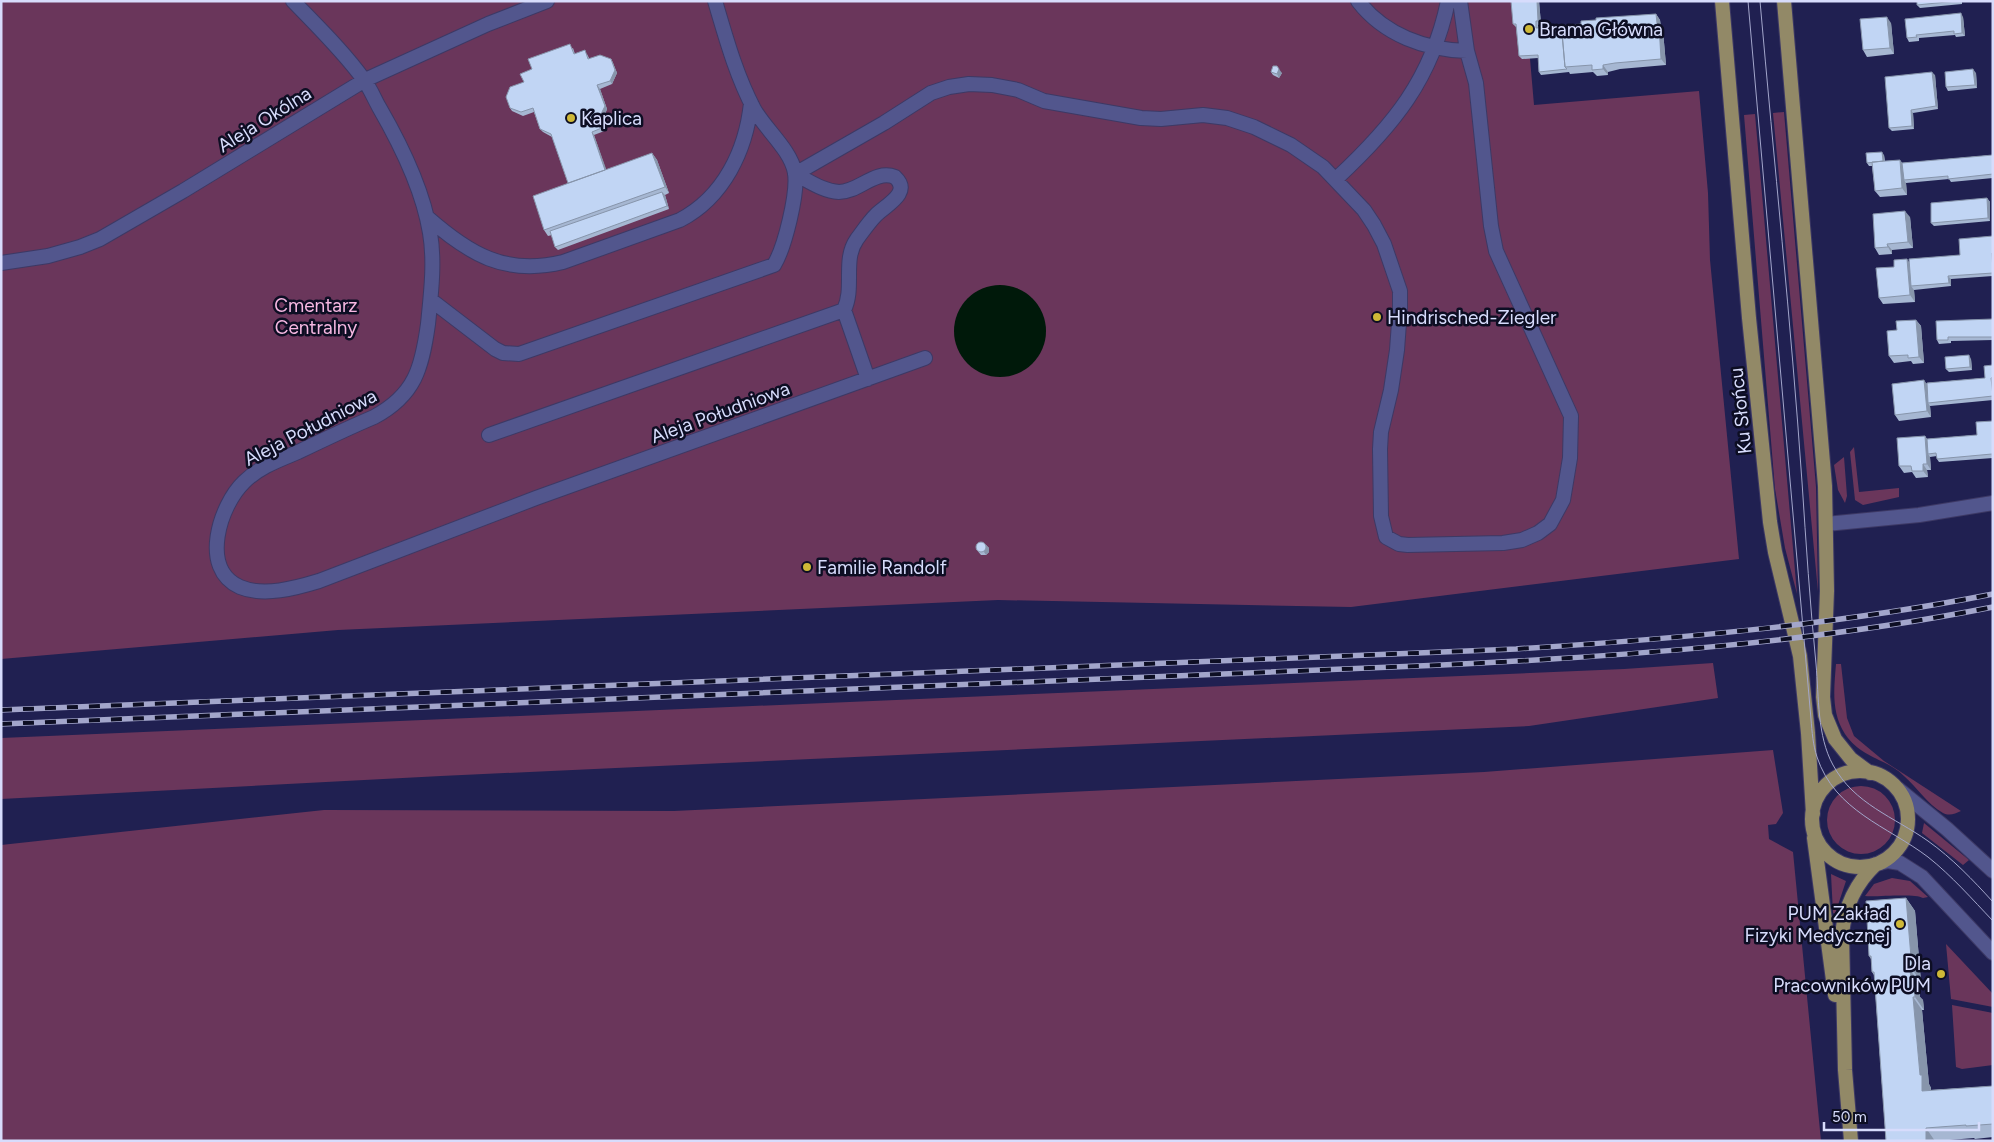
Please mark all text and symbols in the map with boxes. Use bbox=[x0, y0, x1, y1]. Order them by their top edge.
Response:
place label: Brama Główna bbox=[1539, 18, 1663, 41]
marker: Brama Główna bbox=[1523, 23, 1535, 35]
street label: Aleja Okólna bbox=[213, 82, 315, 157]
place label: Kaplica bbox=[581, 107, 642, 130]
marker: Kaplica bbox=[565, 112, 577, 124]
park label: Cmentarz Centralny bbox=[274, 294, 358, 339]
place label: Hindrisched-Ziegler bbox=[1387, 306, 1557, 329]
marker: Hindrisched-Ziegler bbox=[1371, 311, 1383, 323]
street label: Ku Słońcu bbox=[1725, 367, 1756, 455]
street label: Aleja Południowa bbox=[648, 377, 793, 448]
street label: Aleja Południowa bbox=[240, 384, 380, 471]
place label: Familie Randolf bbox=[817, 556, 947, 579]
marker: Familie Randolf bbox=[801, 561, 813, 573]
place label: PUM Zakład Fizyki Medycznej bbox=[1745, 902, 1890, 947]
marker: PUM Zakład Fizyki Medycznej bbox=[1894, 918, 1906, 930]
place label: Dla Pracowników PUM bbox=[1773, 952, 1931, 997]
marker: Dla Pracowników PUM bbox=[1935, 968, 1947, 980]
scale bar bbox=[1824, 1100, 1979, 1132]
text: 50 m bbox=[1832, 1108, 1867, 1126]

